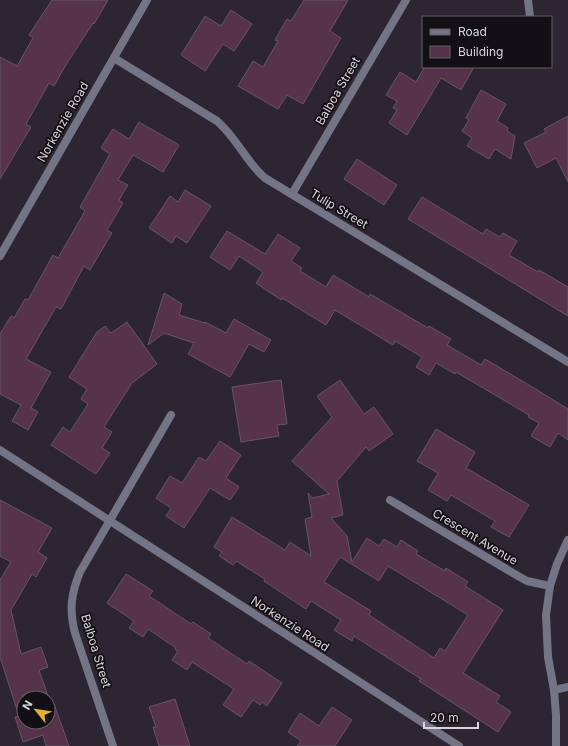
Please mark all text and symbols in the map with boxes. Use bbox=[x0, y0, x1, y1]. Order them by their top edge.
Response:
legend bbox=[422, 16, 552, 68]
text: Road bbox=[458, 24, 487, 39]
text: Building bbox=[458, 44, 503, 59]
street label: Balboa Street bbox=[312, 54, 363, 127]
street label: Norkenzie Road bbox=[34, 79, 92, 165]
street label: Tulip Street bbox=[308, 186, 371, 232]
street label: Crescent Avenue bbox=[430, 505, 521, 568]
street label: Norkenzie Road bbox=[248, 593, 332, 654]
street label: Balboa Street bbox=[78, 612, 115, 690]
north arrow bbox=[16, 690, 56, 730]
text: N bbox=[19, 698, 35, 712]
scale bar bbox=[424, 704, 478, 730]
text: 20 m bbox=[430, 710, 459, 725]

